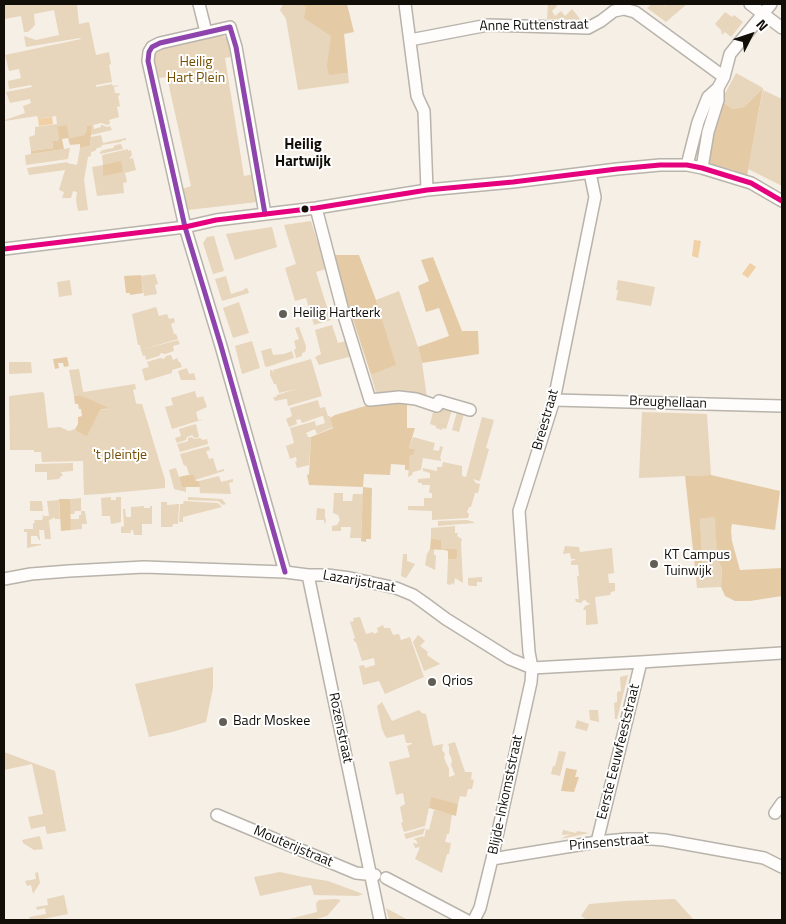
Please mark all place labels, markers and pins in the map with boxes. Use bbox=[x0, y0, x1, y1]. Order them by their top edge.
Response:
unlabelled marker bbox=[300, 204, 310, 214]
place label: Heilig Hartkerk bbox=[293, 306, 380, 322]
marker: Heilig Hartkerk bbox=[277, 308, 289, 320]
place label: KT Campus Tuinwijk bbox=[664, 548, 730, 580]
marker: KT Campus Tuinwijk bbox=[648, 558, 660, 570]
place label: Qrios bbox=[442, 674, 473, 690]
marker: Qrios bbox=[426, 676, 438, 688]
place label: Badr Moskee bbox=[233, 714, 310, 730]
marker: Badr Moskee bbox=[217, 716, 229, 728]

